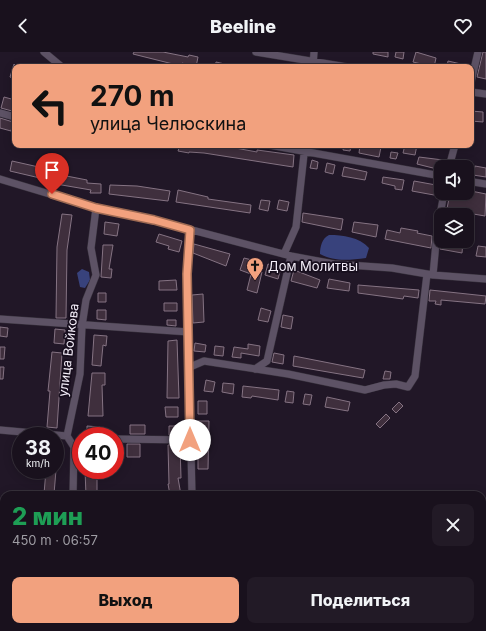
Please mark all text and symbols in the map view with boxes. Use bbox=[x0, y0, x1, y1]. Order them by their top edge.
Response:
icon: back bbox=[12, 15, 34, 37]
icon: heart bbox=[452, 15, 474, 37]
text: Beeline bbox=[210, 16, 276, 37]
text: 270 m bbox=[90, 79, 175, 113]
icon: left bbox=[24, 80, 76, 132]
text: улица Челюскина bbox=[90, 113, 246, 134]
pin bbox=[35, 153, 69, 194]
icon: arrive bbox=[41, 159, 63, 181]
map controls bbox=[434, 160, 474, 248]
button: sound bbox=[434, 160, 474, 200]
button: layers bbox=[434, 208, 474, 248]
church icon: Дом Молитвы bbox=[245, 256, 265, 281]
place label: Дом Молитвы bbox=[268, 258, 358, 274]
street label: улица Войкова bbox=[54, 302, 82, 398]
position arrow bbox=[169, 419, 211, 461]
speed limit sign: 40 bbox=[72, 427, 124, 479]
text: 38 bbox=[25, 436, 51, 460]
text: km/h bbox=[26, 457, 50, 469]
text: 2 мин bbox=[12, 502, 83, 531]
button: close bbox=[432, 504, 474, 546]
text: 450 m · 06:57 bbox=[12, 532, 98, 548]
button: Выход bbox=[12, 577, 239, 623]
button: Поделиться bbox=[247, 577, 474, 623]

